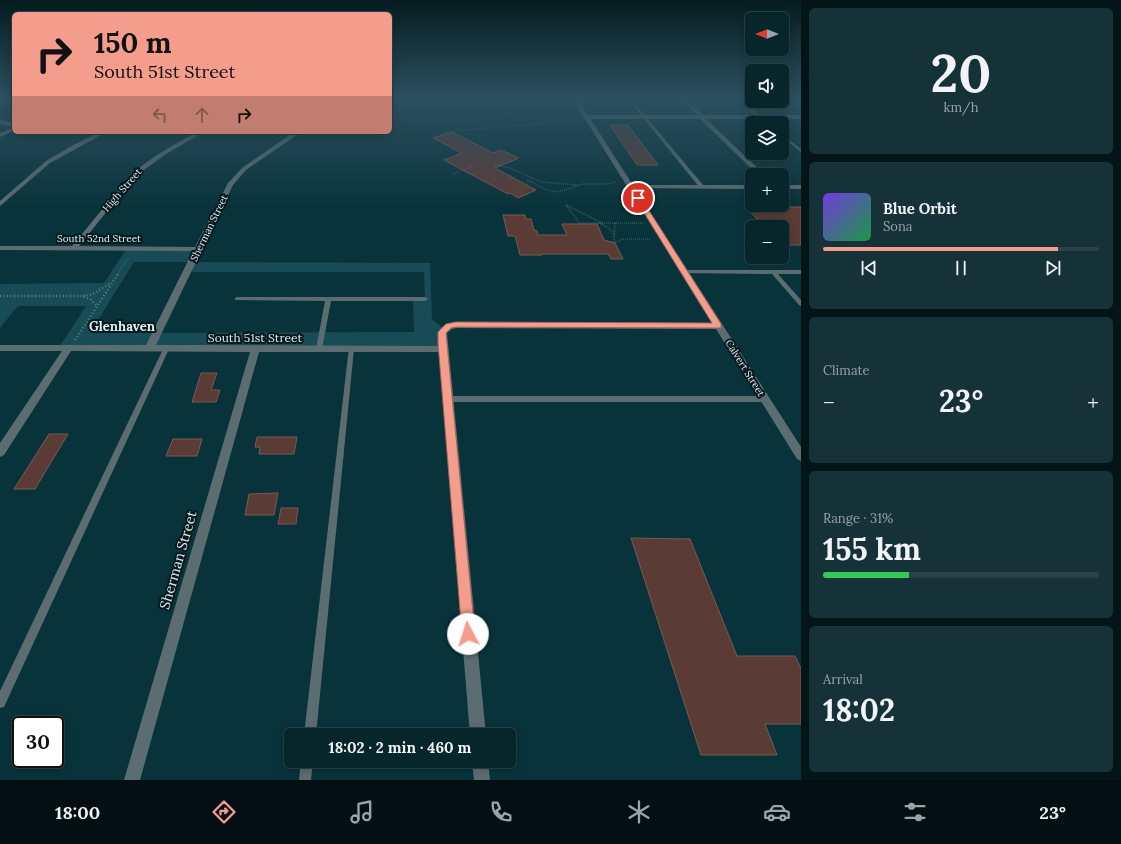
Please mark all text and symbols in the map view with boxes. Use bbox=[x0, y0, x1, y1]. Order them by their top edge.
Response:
north arrow bbox=[745, 12, 789, 56]
map controls bbox=[745, 12, 789, 264]
text: 150 m bbox=[94, 25, 171, 61]
icon: right bbox=[28, 28, 80, 80]
text: 20 bbox=[931, 40, 991, 106]
text: South 51st Street bbox=[94, 60, 235, 83]
button: sound bbox=[745, 64, 789, 108]
text: km/h bbox=[943, 99, 979, 116]
icon: left bbox=[149, 104, 171, 126]
icon: ahead bbox=[191, 104, 213, 126]
icon: right bbox=[233, 104, 255, 126]
button: layers bbox=[745, 116, 789, 160]
street label: High Street bbox=[100, 166, 144, 214]
button: + bbox=[745, 168, 789, 212]
pin bbox=[621, 181, 655, 215]
icon: arrive bbox=[627, 187, 649, 209]
street label: Sherman Street bbox=[187, 192, 231, 263]
text: Blue Orbit bbox=[883, 199, 957, 218]
text: Sona bbox=[883, 218, 913, 235]
button: − bbox=[745, 220, 789, 264]
street label: South 52nd Street bbox=[57, 232, 141, 245]
icon: previous bbox=[858, 257, 880, 279]
icon: pause bbox=[950, 257, 972, 279]
icon: next bbox=[1042, 257, 1064, 279]
district label: Glenhaven bbox=[89, 318, 156, 335]
street label: South 51st Street bbox=[208, 330, 302, 345]
street label: Calvert Street bbox=[722, 337, 768, 399]
text: Climate bbox=[823, 362, 870, 379]
text: 23° bbox=[939, 382, 983, 420]
text: − bbox=[823, 388, 835, 416]
text: + bbox=[1087, 388, 1099, 416]
street label: Sherman Street bbox=[155, 508, 201, 611]
text: Range · 31% bbox=[823, 510, 893, 527]
text: 155 km bbox=[823, 530, 921, 568]
position arrow bbox=[447, 613, 489, 655]
text: Arrival bbox=[823, 671, 863, 688]
text: 18:02 bbox=[823, 691, 895, 729]
speed limit sign: 30 bbox=[12, 716, 64, 768]
text: 18:02 · 2 min · 460 m bbox=[329, 738, 471, 757]
icon: directions bbox=[210, 798, 238, 826]
icon: music bbox=[348, 798, 376, 826]
icon: phone bbox=[487, 798, 515, 826]
icon: climate bbox=[625, 798, 653, 826]
icon: car bbox=[763, 798, 791, 826]
icon: filters bbox=[901, 798, 929, 826]
text: 18:00 bbox=[55, 801, 100, 824]
text: 23° bbox=[1039, 801, 1066, 824]

